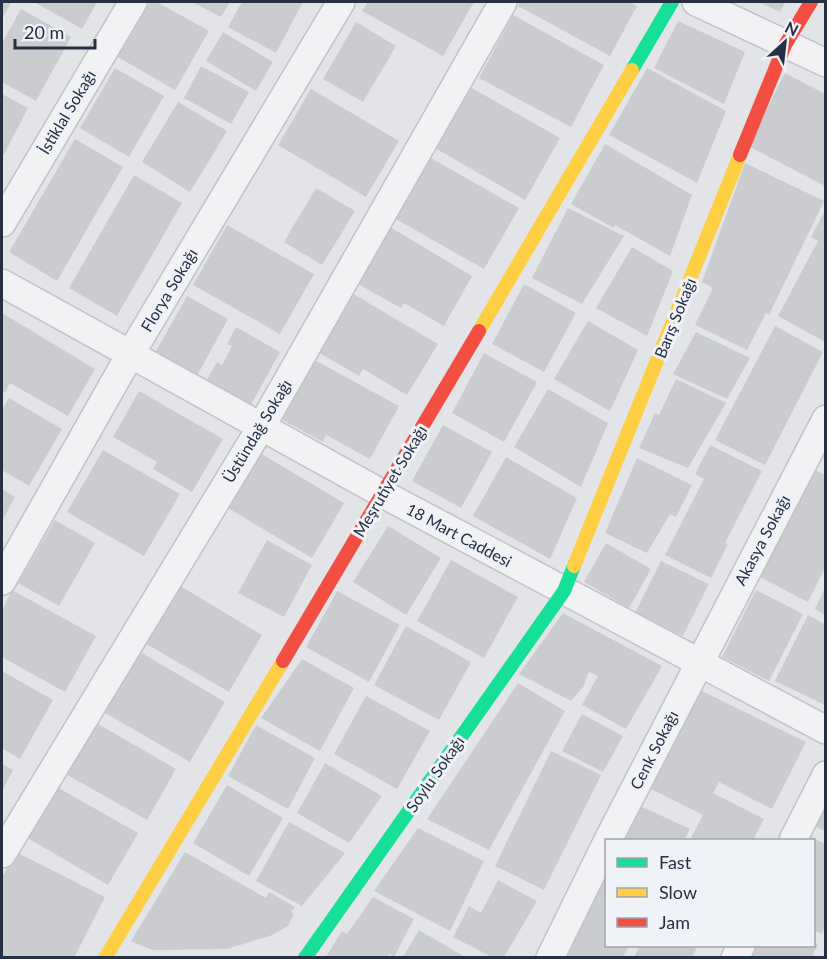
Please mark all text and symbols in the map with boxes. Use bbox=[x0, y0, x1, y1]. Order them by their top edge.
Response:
scale bar bbox=[15, 12, 94, 50]
north arrow bbox=[755, 12, 815, 72]
text: N bbox=[782, 17, 802, 39]
text: 20 m bbox=[24, 21, 64, 43]
street label: İstiklal Sokağı bbox=[34, 66, 99, 157]
street label: Florya Sokağı bbox=[136, 245, 201, 335]
street label: Barış Sokağı bbox=[650, 275, 699, 361]
street label: Üstündağ Sokağı bbox=[218, 376, 295, 486]
street label: Meşrutiyet Sokağı bbox=[349, 422, 430, 540]
street label: Akasya Sokağı bbox=[730, 491, 793, 588]
street label: 18 Mart Caddesi bbox=[403, 499, 515, 570]
street label: Cenk Sokağı bbox=[626, 707, 682, 792]
street label: Soylu Sokağı bbox=[401, 732, 468, 815]
legend bbox=[605, 839, 815, 947]
text: Fast bbox=[659, 851, 692, 873]
text: Slow bbox=[659, 881, 697, 903]
text: Jam bbox=[659, 911, 690, 933]

